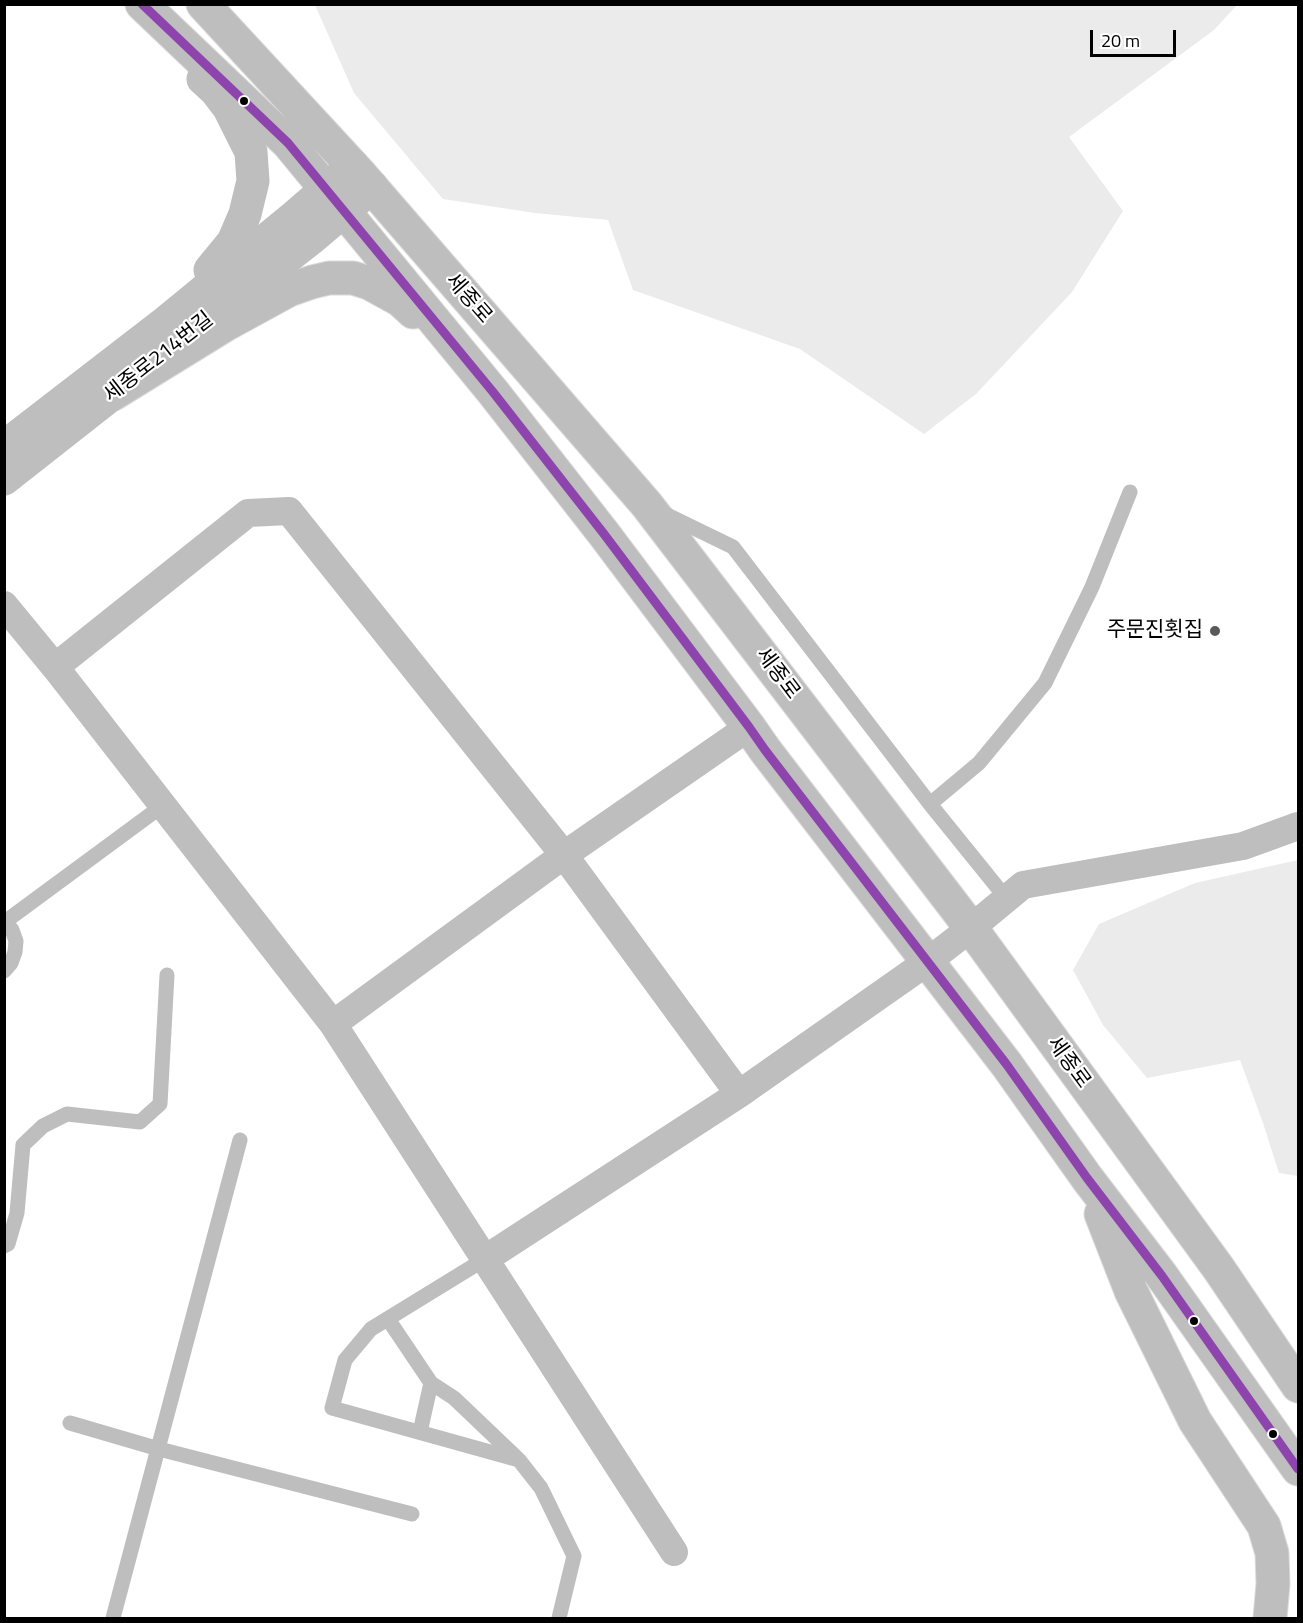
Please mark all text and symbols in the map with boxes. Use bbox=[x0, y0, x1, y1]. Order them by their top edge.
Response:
scale bar bbox=[1093, 18, 1178, 56]
text: 20 m bbox=[1101, 27, 1140, 54]
unlabelled marker bbox=[238, 95, 250, 107]
street label: 세종로 bbox=[439, 269, 497, 329]
street label: 세종로214번길 bbox=[99, 307, 219, 409]
place label: 주문진횟집 bbox=[1106, 618, 1203, 644]
marker: 주문진횟집 bbox=[1208, 624, 1222, 638]
street label: 세종로 bbox=[749, 643, 805, 705]
street label: 세종로 bbox=[1041, 1032, 1095, 1094]
unlabelled marker bbox=[1188, 1315, 1200, 1327]
unlabelled marker bbox=[1267, 1428, 1279, 1440]

